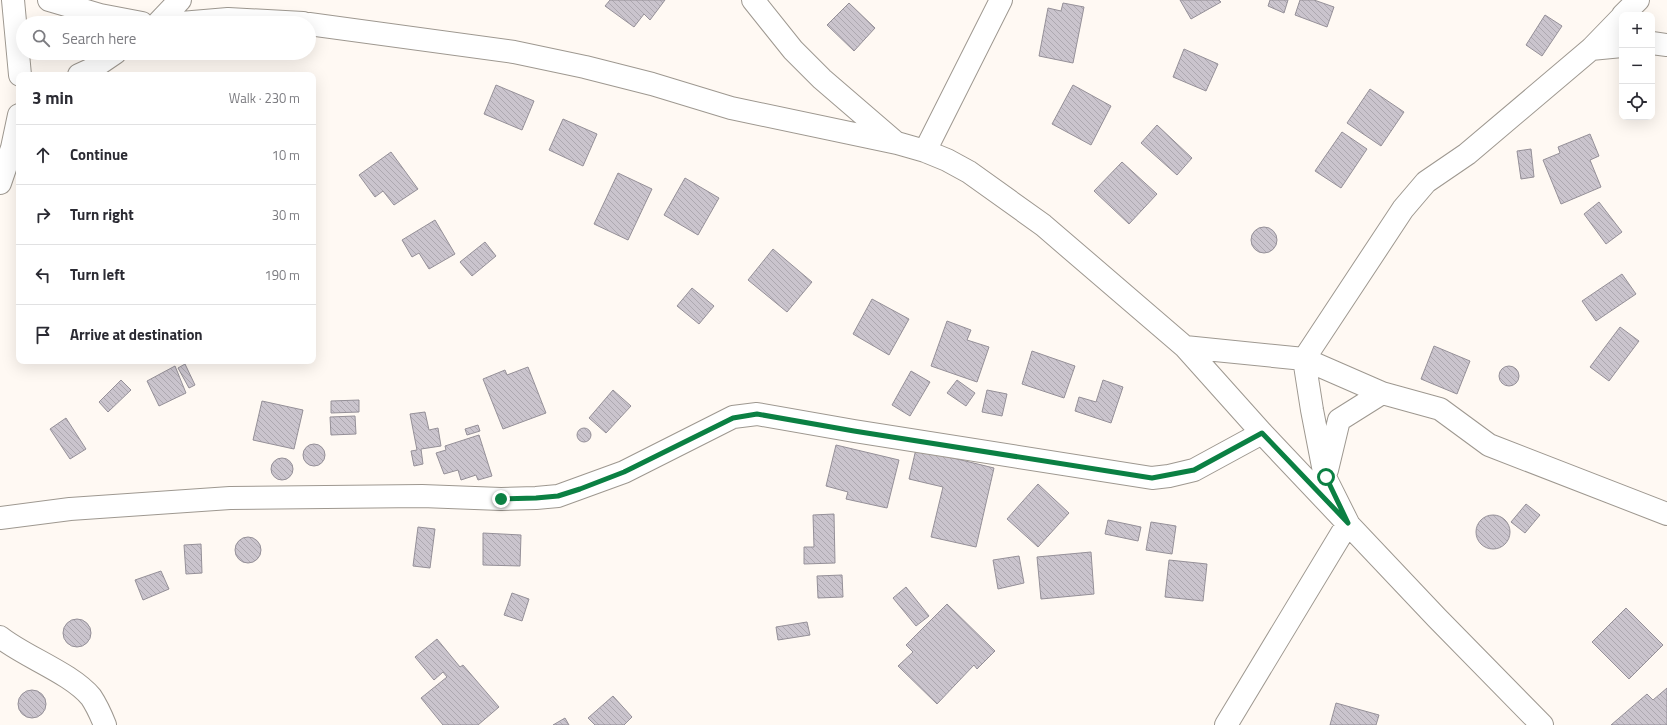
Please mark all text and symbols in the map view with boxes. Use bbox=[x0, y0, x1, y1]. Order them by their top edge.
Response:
map controls bbox=[1619, 12, 1655, 120]
button: + bbox=[1619, 12, 1655, 48]
search box bbox=[16, 16, 316, 60]
icon: search bbox=[30, 27, 52, 49]
text: Search here bbox=[62, 27, 136, 50]
button: − bbox=[1619, 48, 1655, 84]
button: locate bbox=[1619, 84, 1655, 120]
text: 3 min bbox=[32, 85, 73, 111]
text: Walk · 230 m bbox=[229, 88, 300, 108]
text: Continue bbox=[70, 143, 128, 166]
icon: ahead bbox=[32, 144, 54, 166]
text: 10 m bbox=[272, 145, 300, 165]
text: Turn right bbox=[70, 203, 134, 226]
icon: right bbox=[32, 204, 54, 226]
text: 30 m bbox=[272, 205, 300, 225]
text: Turn left bbox=[70, 263, 125, 286]
icon: left bbox=[32, 264, 54, 286]
text: 190 m bbox=[264, 265, 300, 285]
text: Arrive at destination bbox=[70, 323, 203, 346]
icon: arrive bbox=[32, 324, 54, 346]
route start bbox=[1317, 468, 1335, 486]
route end bbox=[492, 490, 510, 508]

